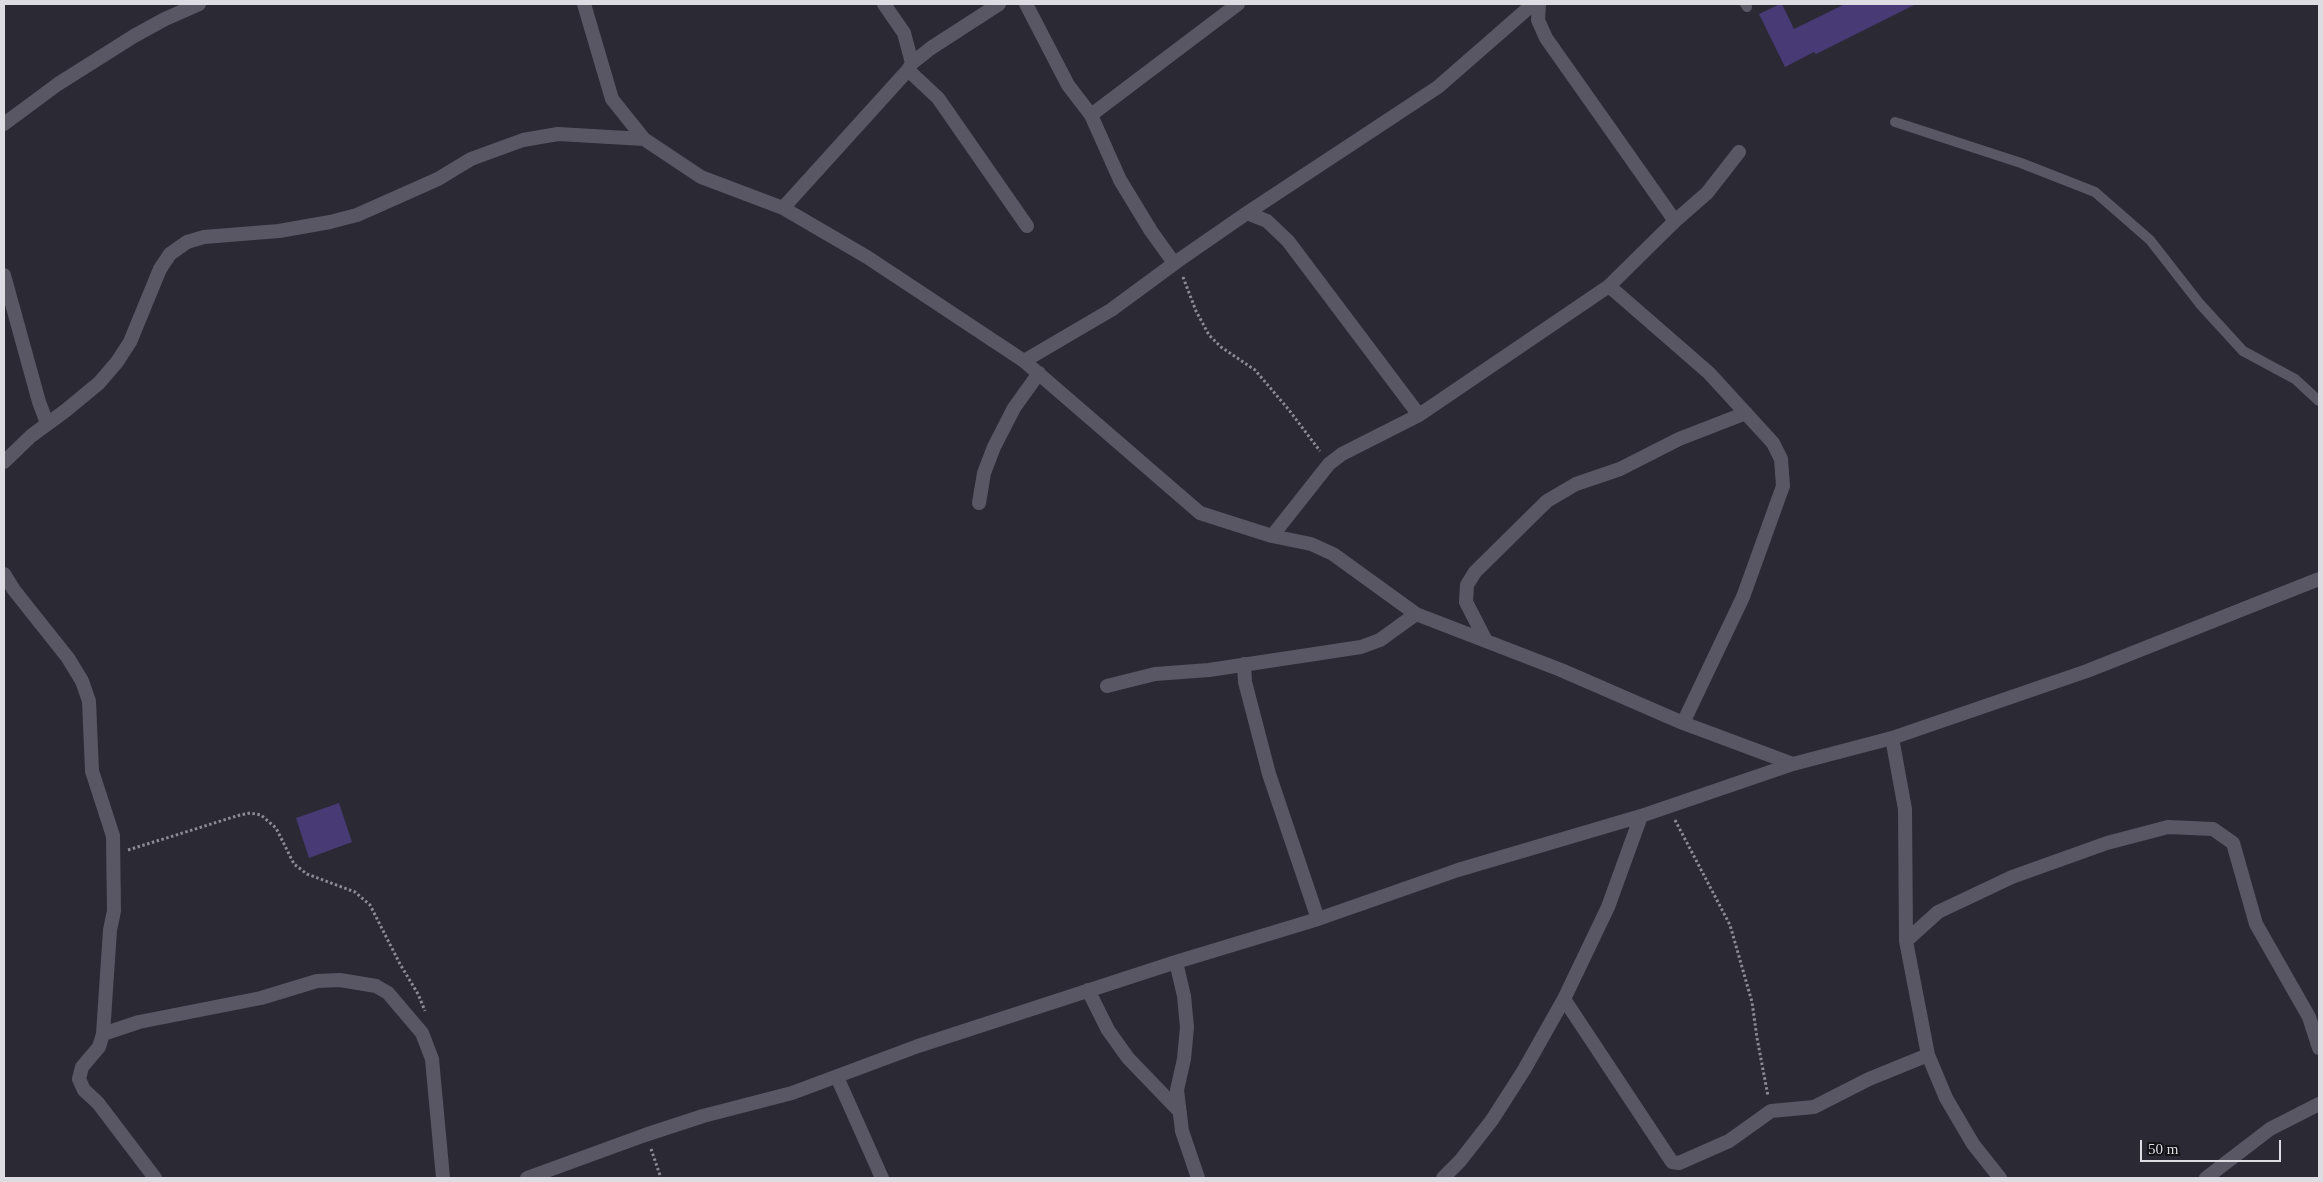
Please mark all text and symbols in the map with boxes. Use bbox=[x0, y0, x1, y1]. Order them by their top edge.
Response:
scale bar bbox=[2143, 1130, 2284, 1162]
text: 50 m bbox=[2148, 1141, 2178, 1157]

